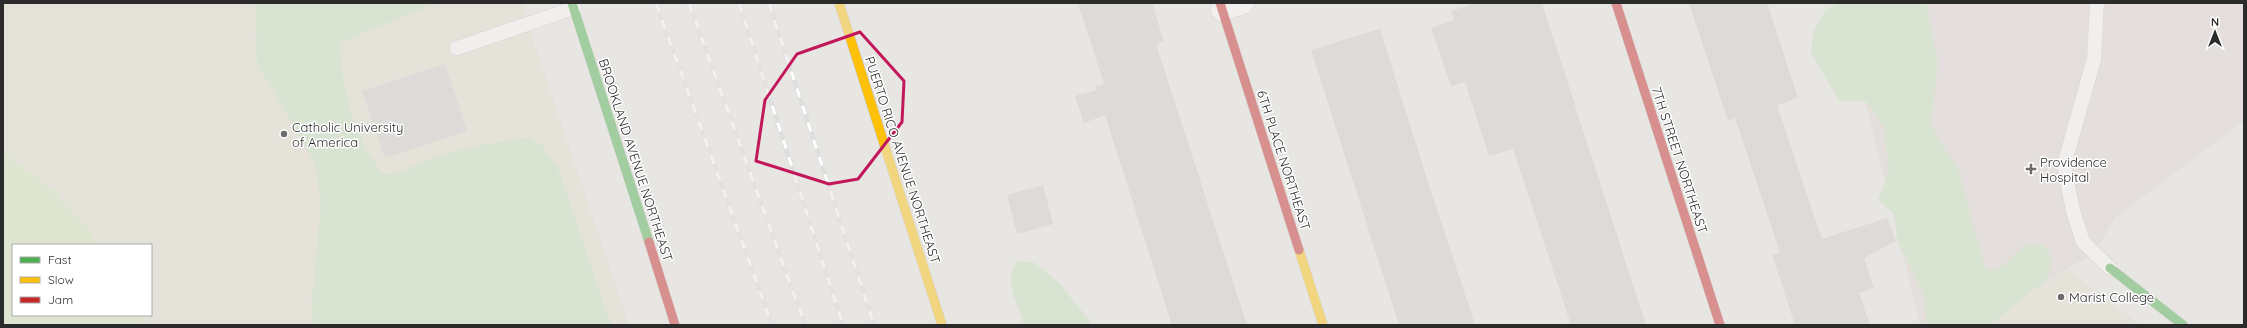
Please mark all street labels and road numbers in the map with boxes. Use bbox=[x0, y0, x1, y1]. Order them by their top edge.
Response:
street label: PUERTO RICO AVENUE NORTHEAST bbox=[862, 54, 944, 266]
street label: BROOKLAND AVENUE NORTHEAST bbox=[596, 57, 676, 264]
street label: 7TH STREET NORTHEAST bbox=[1649, 84, 1711, 236]
street label: 6TH PLACE NORTHEAST bbox=[1254, 88, 1314, 232]

